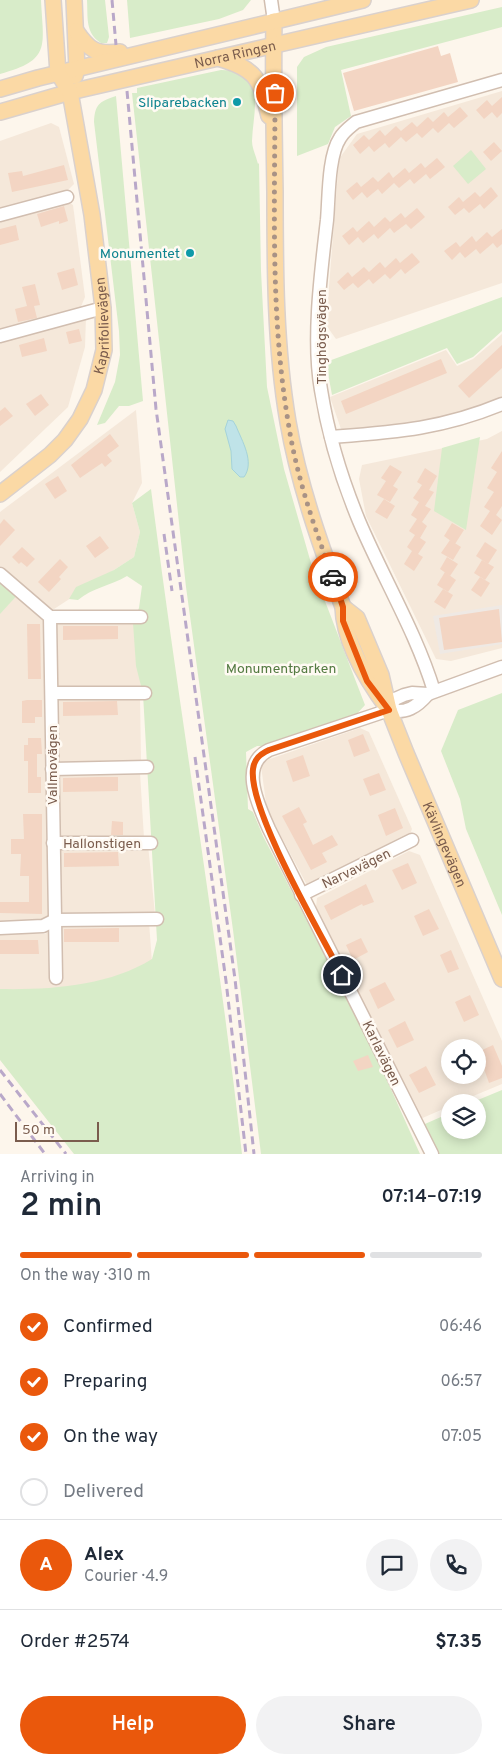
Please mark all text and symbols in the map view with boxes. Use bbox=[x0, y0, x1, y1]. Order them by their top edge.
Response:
street label: Norra Ringen bbox=[193, 38, 278, 73]
pin bbox=[254, 72, 296, 114]
icon: bag bbox=[261, 79, 289, 107]
place label: Sliparebacken bbox=[138, 95, 227, 112]
marker: Sliparebacken bbox=[231, 96, 243, 108]
place label: Monumentet bbox=[100, 246, 180, 263]
marker: Monumentet bbox=[184, 247, 196, 259]
street label: Kaprifolievägen bbox=[91, 276, 114, 376]
street label: Tinghögsvägen bbox=[314, 289, 331, 385]
courier bbox=[308, 552, 358, 602]
icon: car bbox=[319, 563, 347, 591]
park label: Monumentparken bbox=[226, 661, 336, 678]
street label: Vallmovägen bbox=[45, 725, 62, 805]
street label: Kävlingevägen bbox=[418, 800, 469, 890]
street label: Hallonstigen bbox=[63, 836, 141, 853]
street label: Narvavägen bbox=[319, 845, 394, 893]
pin bbox=[321, 954, 363, 996]
icon: home bbox=[328, 961, 356, 989]
street label: Karlavägen bbox=[358, 1018, 404, 1089]
map controls bbox=[441, 1039, 486, 1139]
button: locate bbox=[441, 1039, 486, 1084]
button: layers bbox=[441, 1094, 486, 1139]
scale bar bbox=[15, 1119, 99, 1142]
text: 50 m bbox=[22, 1122, 55, 1139]
text: Arriving in bbox=[20, 1168, 95, 1188]
text: 07:14–07:19 bbox=[381, 1185, 482, 1209]
text: 2 min bbox=[20, 1187, 102, 1227]
text: On the way · 310 m bbox=[20, 1266, 151, 1286]
icon: check bbox=[20, 1313, 48, 1341]
text: Confirmed bbox=[63, 1315, 153, 1339]
text: 06:46 bbox=[439, 1317, 482, 1337]
icon: check bbox=[20, 1368, 48, 1396]
text: Preparing bbox=[63, 1370, 147, 1394]
text: 06:57 bbox=[440, 1372, 482, 1392]
icon: check bbox=[20, 1423, 48, 1451]
text: On the way bbox=[63, 1425, 158, 1449]
text: 07:05 bbox=[441, 1427, 482, 1447]
text: Delivered bbox=[63, 1480, 144, 1504]
button: chat bbox=[366, 1539, 418, 1591]
button: phone bbox=[430, 1539, 482, 1591]
text: Alex bbox=[84, 1543, 124, 1567]
text: A bbox=[39, 1553, 53, 1577]
text: Courier · 4.9 bbox=[84, 1567, 168, 1587]
text: Order #2574 bbox=[20, 1630, 130, 1654]
text: $7.35 bbox=[435, 1630, 482, 1654]
button: Help bbox=[20, 1696, 246, 1754]
button: Share bbox=[256, 1696, 482, 1754]

